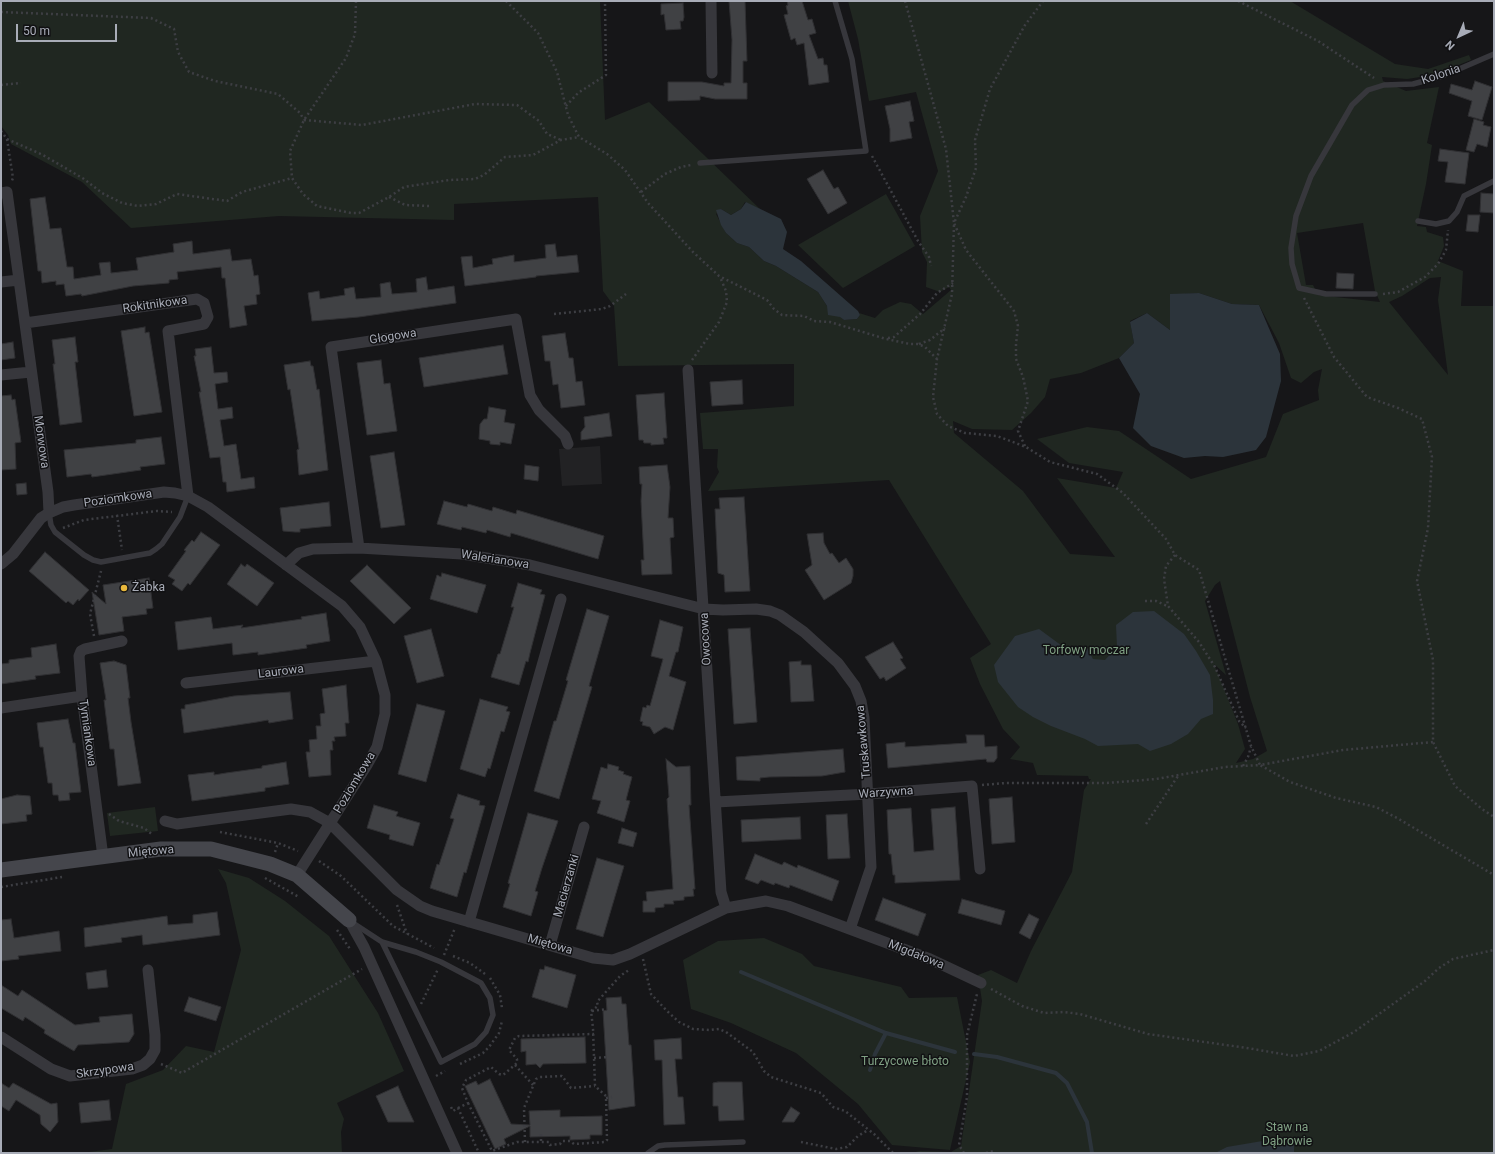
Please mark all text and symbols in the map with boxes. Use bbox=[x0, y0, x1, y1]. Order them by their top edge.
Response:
scale bar bbox=[18, 16, 119, 42]
north arrow bbox=[1439, 16, 1479, 56]
text: 50 m bbox=[23, 24, 50, 38]
text: N bbox=[1443, 38, 1458, 52]
street label: Kolonia bbox=[1420, 62, 1462, 88]
street label: Rokitnikowa bbox=[122, 293, 188, 317]
street label: Głogowa bbox=[368, 326, 418, 348]
street label: Morwowa bbox=[30, 415, 52, 469]
street label: Poziomkowa bbox=[83, 487, 153, 511]
street label: Walerianowa bbox=[460, 548, 530, 572]
place label: Żabka bbox=[132, 581, 165, 595]
marker: Żabka bbox=[119, 583, 129, 593]
street label: Owocowa bbox=[697, 612, 715, 666]
park label: Torfowy moczar bbox=[1043, 644, 1129, 658]
street label: Laurowa bbox=[257, 662, 305, 682]
street label: Tymiankowa bbox=[75, 699, 99, 767]
street label: Truskawkowa bbox=[854, 705, 874, 779]
street label: Poziomkowa bbox=[331, 750, 379, 816]
street label: Warzywna bbox=[858, 784, 914, 802]
street label: Miętowa bbox=[127, 843, 175, 861]
street label: Macierzanki bbox=[551, 853, 583, 919]
street label: Miętowa bbox=[526, 932, 574, 958]
street label: Migdałowa bbox=[886, 937, 946, 973]
park label: Turzycowe błoto bbox=[861, 1055, 949, 1069]
street label: Skrzypowa bbox=[75, 1060, 135, 1082]
park label: Staw na Dąbrowie bbox=[1262, 1121, 1312, 1149]

